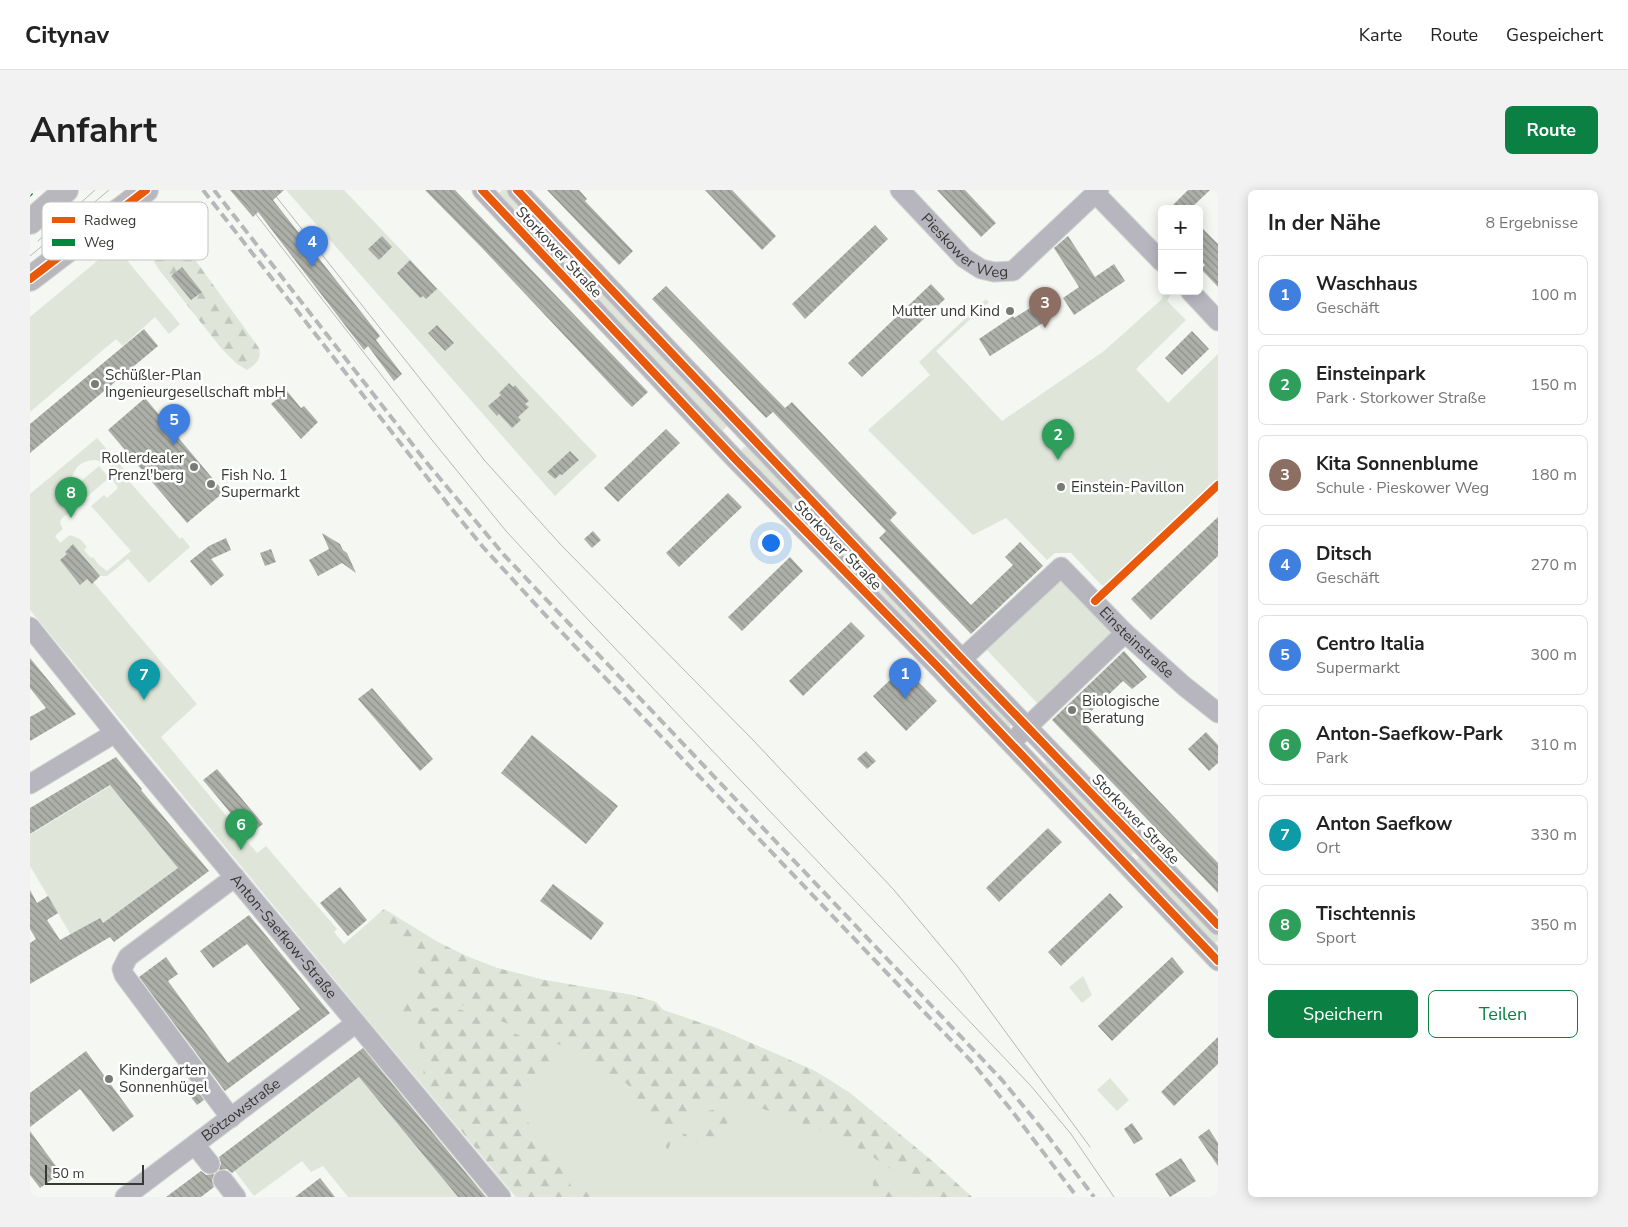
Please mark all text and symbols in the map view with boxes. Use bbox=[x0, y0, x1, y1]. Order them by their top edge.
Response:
text: Citynav bbox=[25, 19, 109, 51]
text: Karte bbox=[1359, 23, 1402, 47]
text: Route bbox=[1430, 23, 1478, 47]
text: Gespeichert bbox=[1506, 23, 1603, 47]
button: Route bbox=[1505, 106, 1598, 154]
text: Anfahrt bbox=[30, 107, 157, 154]
legend bbox=[42, 202, 208, 260]
street label: Storkower Straße bbox=[511, 202, 607, 302]
map controls bbox=[1158, 205, 1203, 295]
button: + bbox=[1158, 205, 1203, 250]
street label: Pieskower Weg bbox=[917, 209, 1008, 282]
text: In der Nähe bbox=[1268, 209, 1381, 237]
text: Radweg bbox=[84, 211, 136, 230]
text: 8 Ergebnisse bbox=[1485, 212, 1578, 234]
pin: 4 bbox=[296, 226, 328, 267]
text: Weg bbox=[84, 233, 114, 252]
button: − bbox=[1158, 250, 1203, 295]
text: Waschhaus bbox=[1316, 271, 1418, 297]
text: 1 bbox=[1280, 284, 1290, 306]
text: 100 m bbox=[1530, 284, 1577, 306]
pin: 3 bbox=[1029, 287, 1061, 328]
text: Geschäft bbox=[1316, 297, 1379, 319]
place label: Mutter und Kind bbox=[892, 301, 1000, 321]
marker: Mutter und Kind bbox=[1004, 305, 1016, 317]
text: Einsteinpark bbox=[1316, 361, 1425, 387]
place label: Schüßler-Plan Ingenieurgesellschaft mbH bbox=[105, 365, 286, 402]
text: 2 bbox=[1280, 374, 1290, 396]
text: 150 m bbox=[1530, 374, 1577, 396]
marker: Schüßler-Plan Ingenieurgesellschaft mbH bbox=[89, 378, 101, 390]
text: Park · Storkower Straße bbox=[1316, 387, 1486, 409]
pin: 5 bbox=[158, 404, 190, 445]
pin: 2 bbox=[1042, 419, 1074, 460]
place label: Rollerdealer Prenzl'berg bbox=[101, 448, 185, 485]
text: Kita Sonnenblume bbox=[1316, 451, 1478, 477]
marker: Rollerdealer Prenzl'berg bbox=[188, 461, 200, 473]
text: 3 bbox=[1280, 464, 1290, 486]
text: 180 m bbox=[1530, 464, 1577, 486]
place label: Fish No. 1 Supermarkt bbox=[221, 465, 300, 502]
pin: 8 bbox=[55, 477, 87, 518]
place label: Einstein-Pavillon bbox=[1071, 477, 1184, 497]
text: Schule · Pieskower Weg bbox=[1316, 477, 1489, 499]
marker: Fish No. 1 Supermarkt bbox=[205, 478, 217, 490]
marker: Einstein-Pavillon bbox=[1055, 481, 1067, 493]
street label: Storkower Straße bbox=[790, 496, 886, 594]
your location bbox=[758, 530, 784, 556]
text: Ditsch bbox=[1316, 541, 1372, 567]
text: 4 bbox=[1280, 554, 1290, 576]
text: 270 m bbox=[1530, 554, 1577, 576]
text: Geschäft bbox=[1316, 567, 1379, 589]
street label: Einsteinstraße bbox=[1095, 602, 1178, 682]
text: Centro Italia bbox=[1316, 631, 1425, 657]
text: 5 bbox=[1280, 644, 1290, 666]
text: 300 m bbox=[1530, 644, 1577, 666]
text: Supermarkt bbox=[1316, 657, 1400, 679]
pin: 1 bbox=[889, 658, 921, 699]
pin: 7 bbox=[128, 659, 160, 700]
place label: Biologische Beratung bbox=[1082, 691, 1160, 728]
marker: Biologische Beratung bbox=[1066, 704, 1078, 716]
text: Anton-Saefkow-Park bbox=[1316, 721, 1503, 747]
text: 6 bbox=[1280, 734, 1290, 756]
text: 310 m bbox=[1530, 734, 1577, 756]
text: Park bbox=[1316, 747, 1348, 769]
street label: Storkower Straße bbox=[1088, 770, 1184, 868]
pin: 6 bbox=[225, 809, 257, 850]
text: Anton Saefkow bbox=[1316, 811, 1452, 837]
text: 7 bbox=[1280, 824, 1290, 846]
text: 330 m bbox=[1530, 824, 1577, 846]
text: Ort bbox=[1316, 837, 1340, 859]
street label: Anton-Saefkow-Straße bbox=[226, 870, 342, 1003]
text: Tischtennis bbox=[1316, 901, 1416, 927]
text: 8 bbox=[1280, 914, 1290, 936]
text: 350 m bbox=[1530, 914, 1577, 936]
text: Sport bbox=[1316, 927, 1356, 949]
button: Speichern bbox=[1268, 990, 1418, 1038]
button: Teilen bbox=[1428, 990, 1578, 1038]
place label: Kindergarten Sonnenhügel bbox=[119, 1060, 209, 1097]
marker: Kindergarten Sonnenhügel bbox=[103, 1073, 115, 1085]
street label: Bötzowstraße bbox=[197, 1073, 284, 1146]
scale bar bbox=[45, 1162, 144, 1185]
text: 50 m bbox=[52, 1164, 84, 1183]

